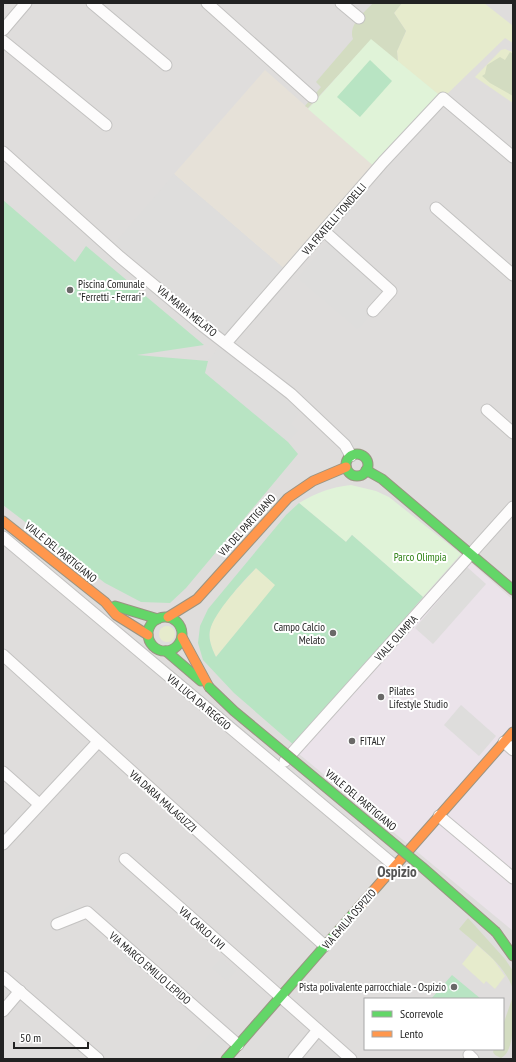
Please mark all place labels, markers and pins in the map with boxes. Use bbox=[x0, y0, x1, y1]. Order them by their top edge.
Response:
place label: Piscina Comunale "Ferretti - Ferrari" bbox=[78, 277, 145, 304]
marker: Piscina Comunale "Ferretti - Ferrari" bbox=[65, 285, 75, 295]
place label: Campo Calcio Melato bbox=[274, 620, 325, 647]
marker: Campo Calcio Melato bbox=[328, 628, 338, 638]
place label: Pilates Lifestyle Studio bbox=[389, 684, 448, 711]
marker: Pilates Lifestyle Studio bbox=[376, 692, 386, 702]
place label: FITALY bbox=[360, 734, 385, 748]
marker: FITALY bbox=[347, 736, 357, 746]
place label: Pista polivalente parrocchiale - Ospizio bbox=[299, 980, 446, 994]
marker: Pista polivalente parrocchiale - Ospizio bbox=[449, 982, 459, 992]

